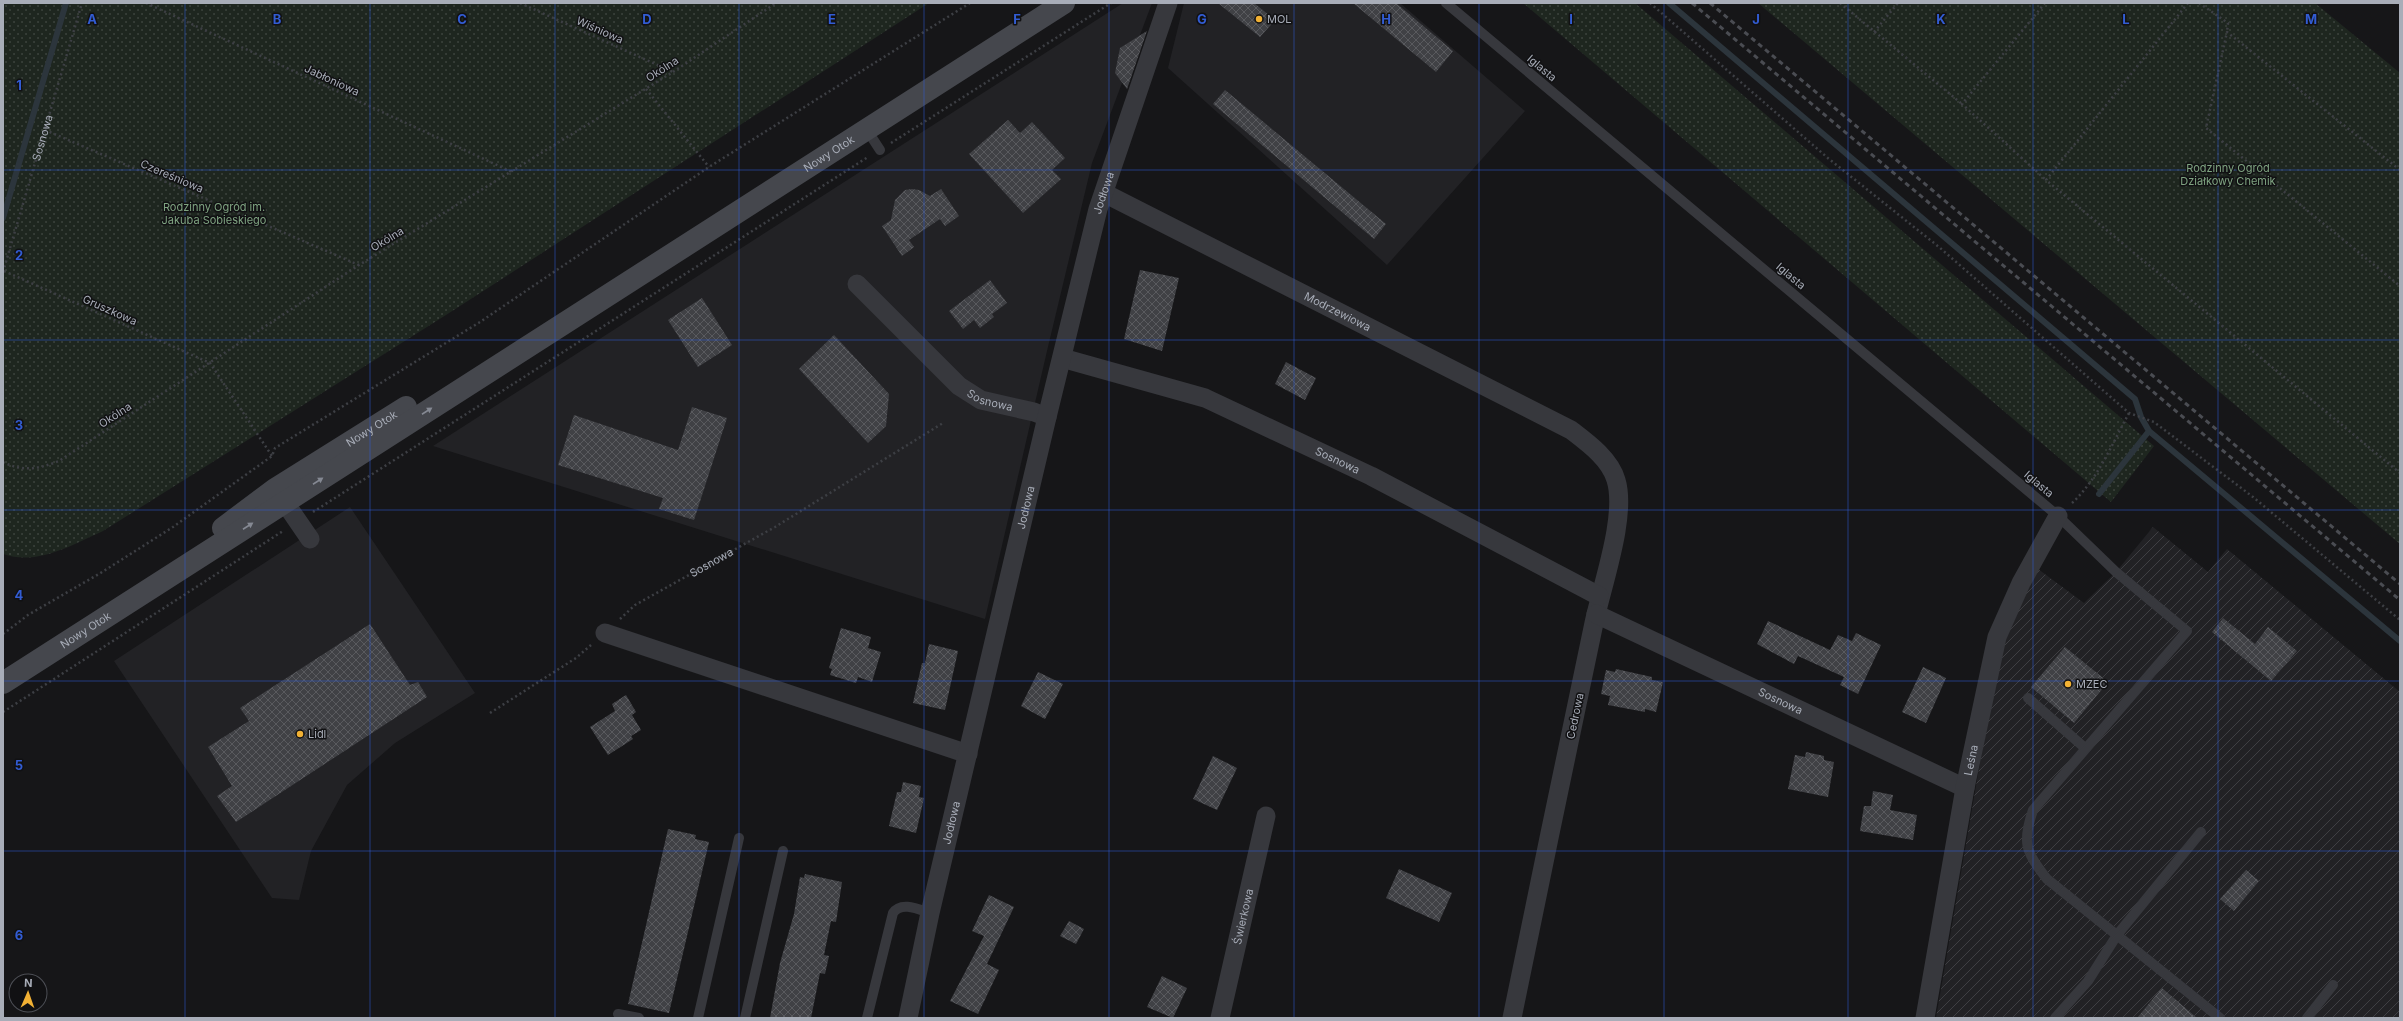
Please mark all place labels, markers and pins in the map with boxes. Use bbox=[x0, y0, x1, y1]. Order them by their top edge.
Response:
place label: MOL bbox=[1267, 12, 1292, 26]
marker: MOL bbox=[1254, 14, 1264, 24]
place label: MZEC bbox=[2076, 677, 2108, 691]
marker: MZEC bbox=[2063, 679, 2073, 689]
place label: Lidl bbox=[308, 727, 326, 741]
marker: Lidl bbox=[295, 729, 305, 739]

